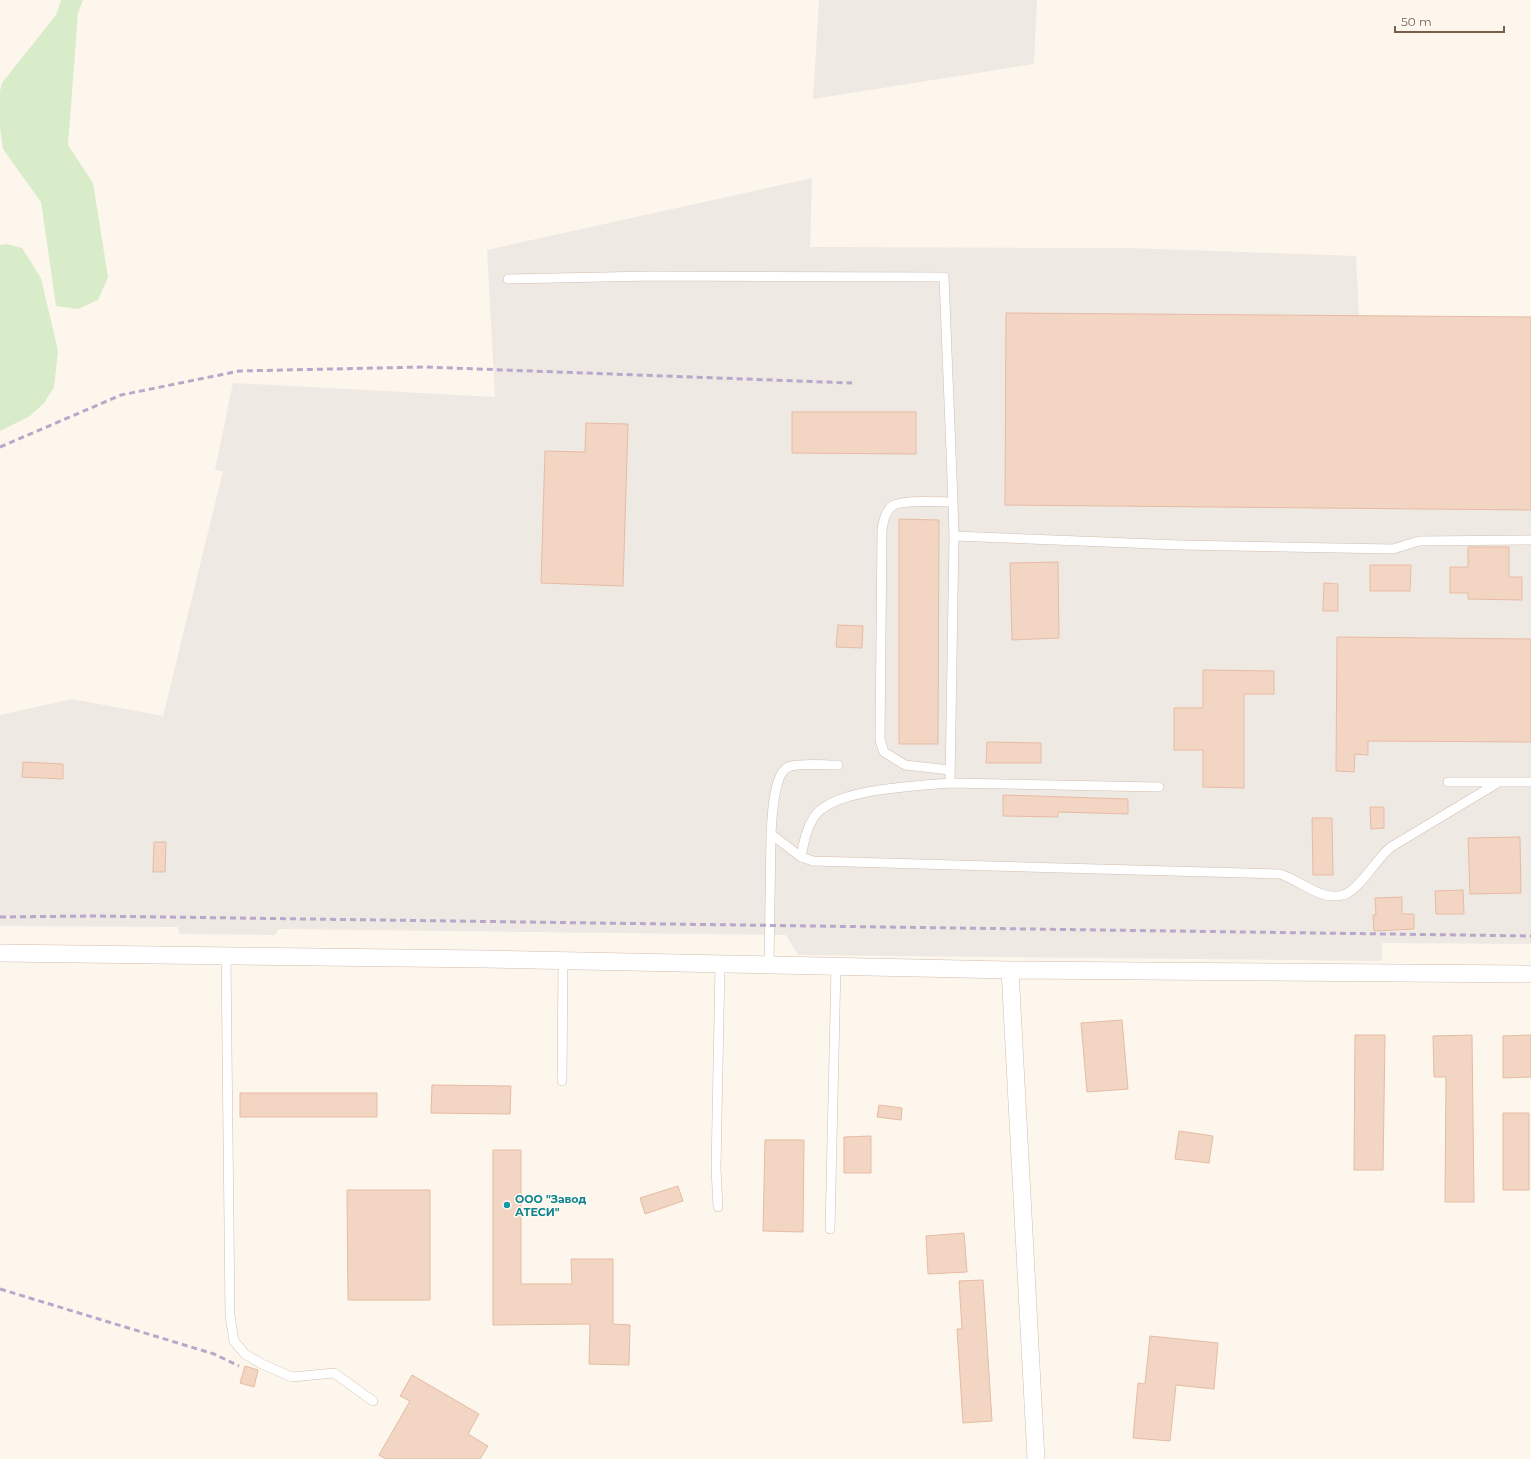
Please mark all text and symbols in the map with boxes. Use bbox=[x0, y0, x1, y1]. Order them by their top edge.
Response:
scale bar bbox=[1395, 8, 1504, 34]
text: 50 m bbox=[1401, 14, 1432, 29]
place label: ООО "Завод АТЕСИ" bbox=[515, 1192, 586, 1219]
marker: ООО "Завод АТЕСИ" bbox=[502, 1200, 512, 1210]

